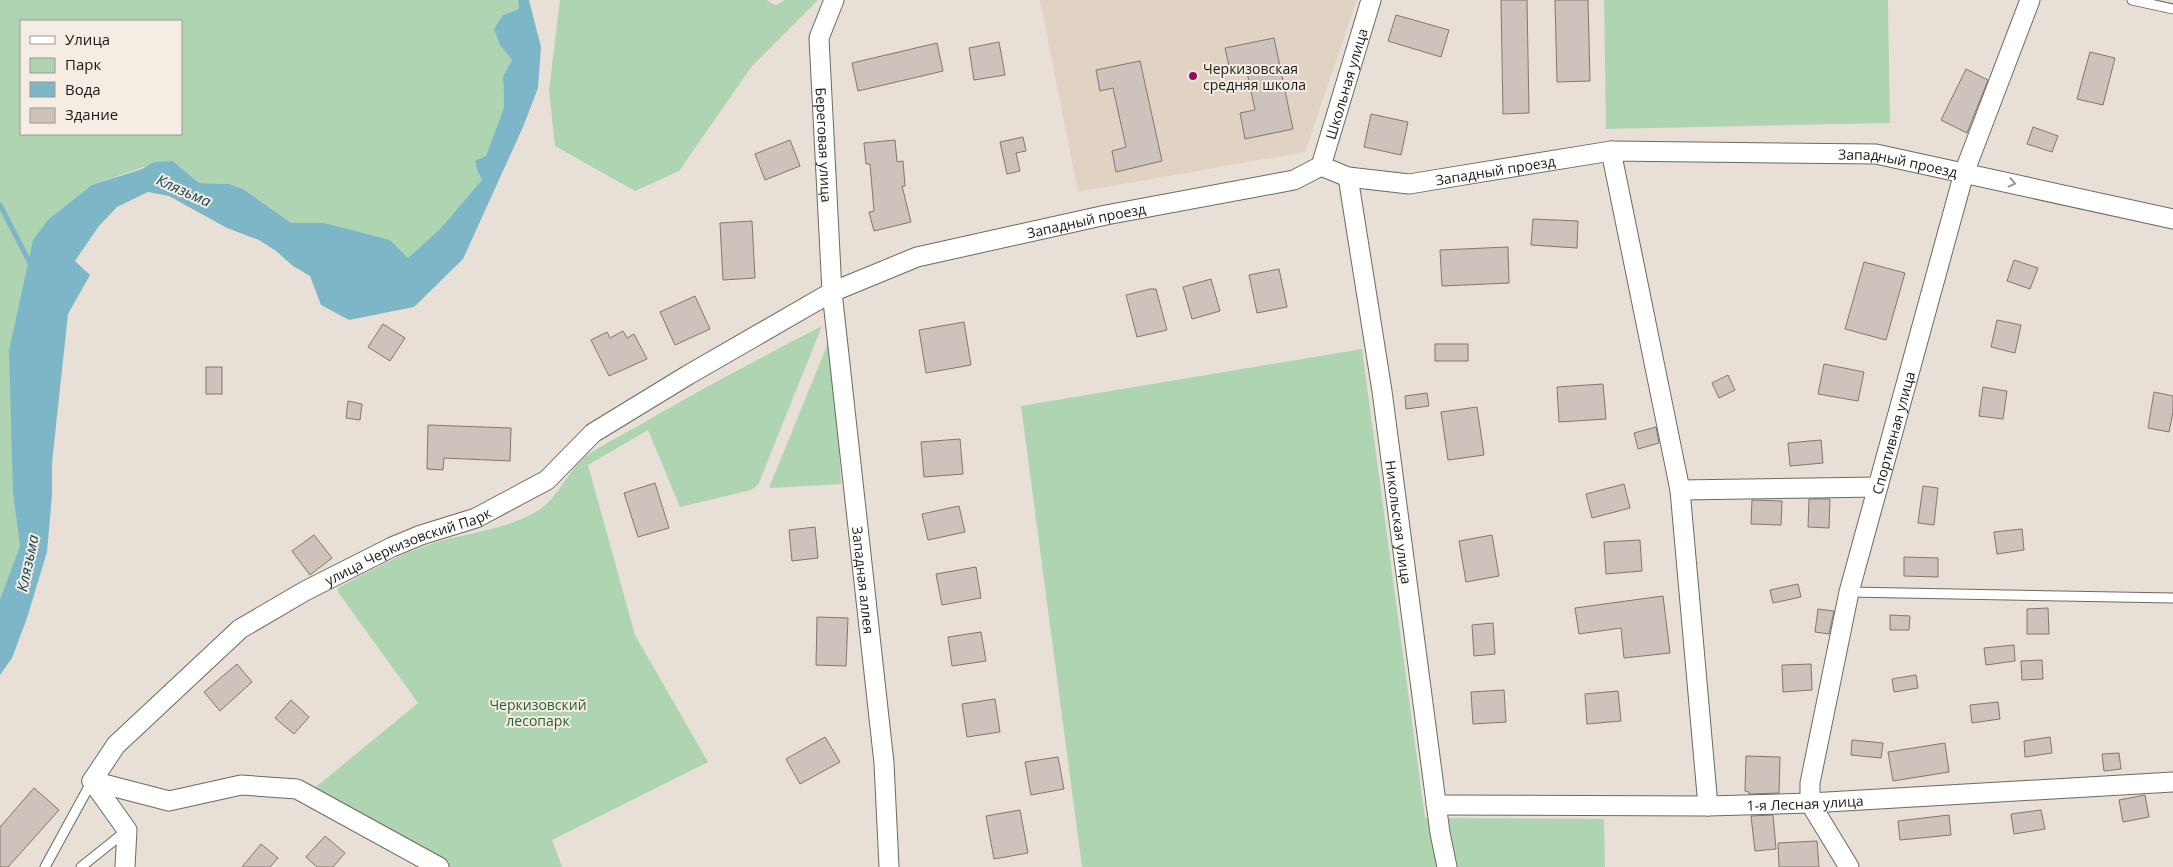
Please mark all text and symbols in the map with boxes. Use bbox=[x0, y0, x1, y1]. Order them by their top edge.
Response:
legend bbox=[20, 20, 182, 135]
street label: Школьная улица bbox=[1320, 26, 1371, 141]
text: Улица bbox=[65, 29, 110, 49]
text: Парк bbox=[65, 54, 101, 74]
place label: Черкизовская средняя школа bbox=[1203, 59, 1306, 94]
marker: Черкизовская средняя школа bbox=[1187, 70, 1199, 82]
text: Вода bbox=[65, 79, 101, 99]
street label: Береговая улица bbox=[812, 87, 837, 203]
text: Здание bbox=[65, 104, 118, 124]
street label: Западный проезд bbox=[1838, 144, 1959, 181]
street label: Западный проезд bbox=[1434, 151, 1556, 189]
water label: Клязьма bbox=[154, 169, 215, 211]
one-way arrow bbox=[2007, 178, 2016, 188]
street label: Западный проезд bbox=[1025, 198, 1147, 242]
street label: Спортивная улица bbox=[1867, 369, 1919, 496]
street label: Никольская улица bbox=[1382, 459, 1417, 585]
street label: улица Черкизовский Парк bbox=[321, 502, 495, 589]
street label: Западная аллея bbox=[848, 525, 879, 635]
water label: Клязьма bbox=[11, 532, 43, 593]
park label: Черкизовский лесопарк bbox=[489, 695, 587, 730]
street label: 1-я Лесная улица bbox=[1746, 790, 1864, 814]

